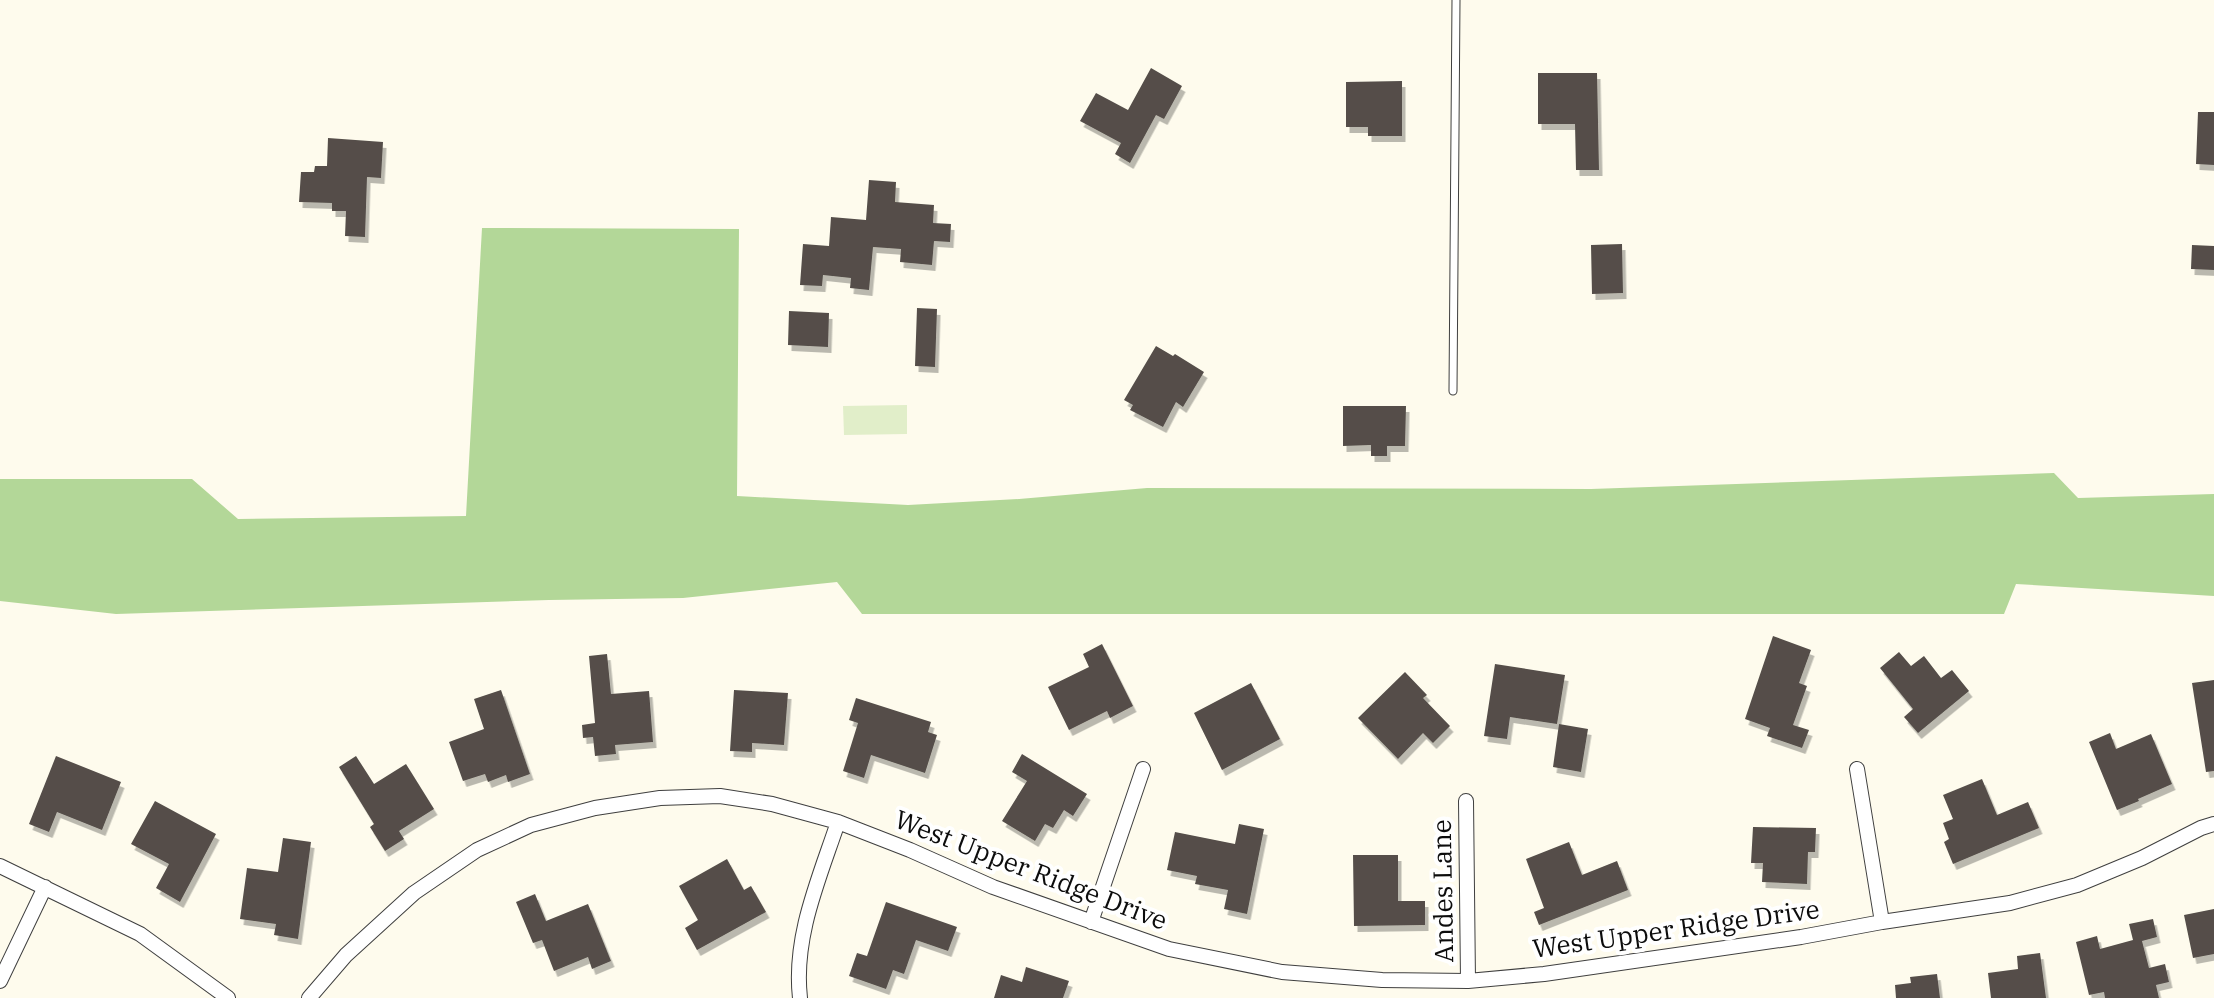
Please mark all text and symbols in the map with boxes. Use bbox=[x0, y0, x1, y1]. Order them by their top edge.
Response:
street label: West Upper Ridge Drive bbox=[890, 801, 1173, 937]
street label: Andes Lane bbox=[1424, 819, 1460, 963]
street label: West Upper Ridge Drive bbox=[1530, 891, 1822, 965]

